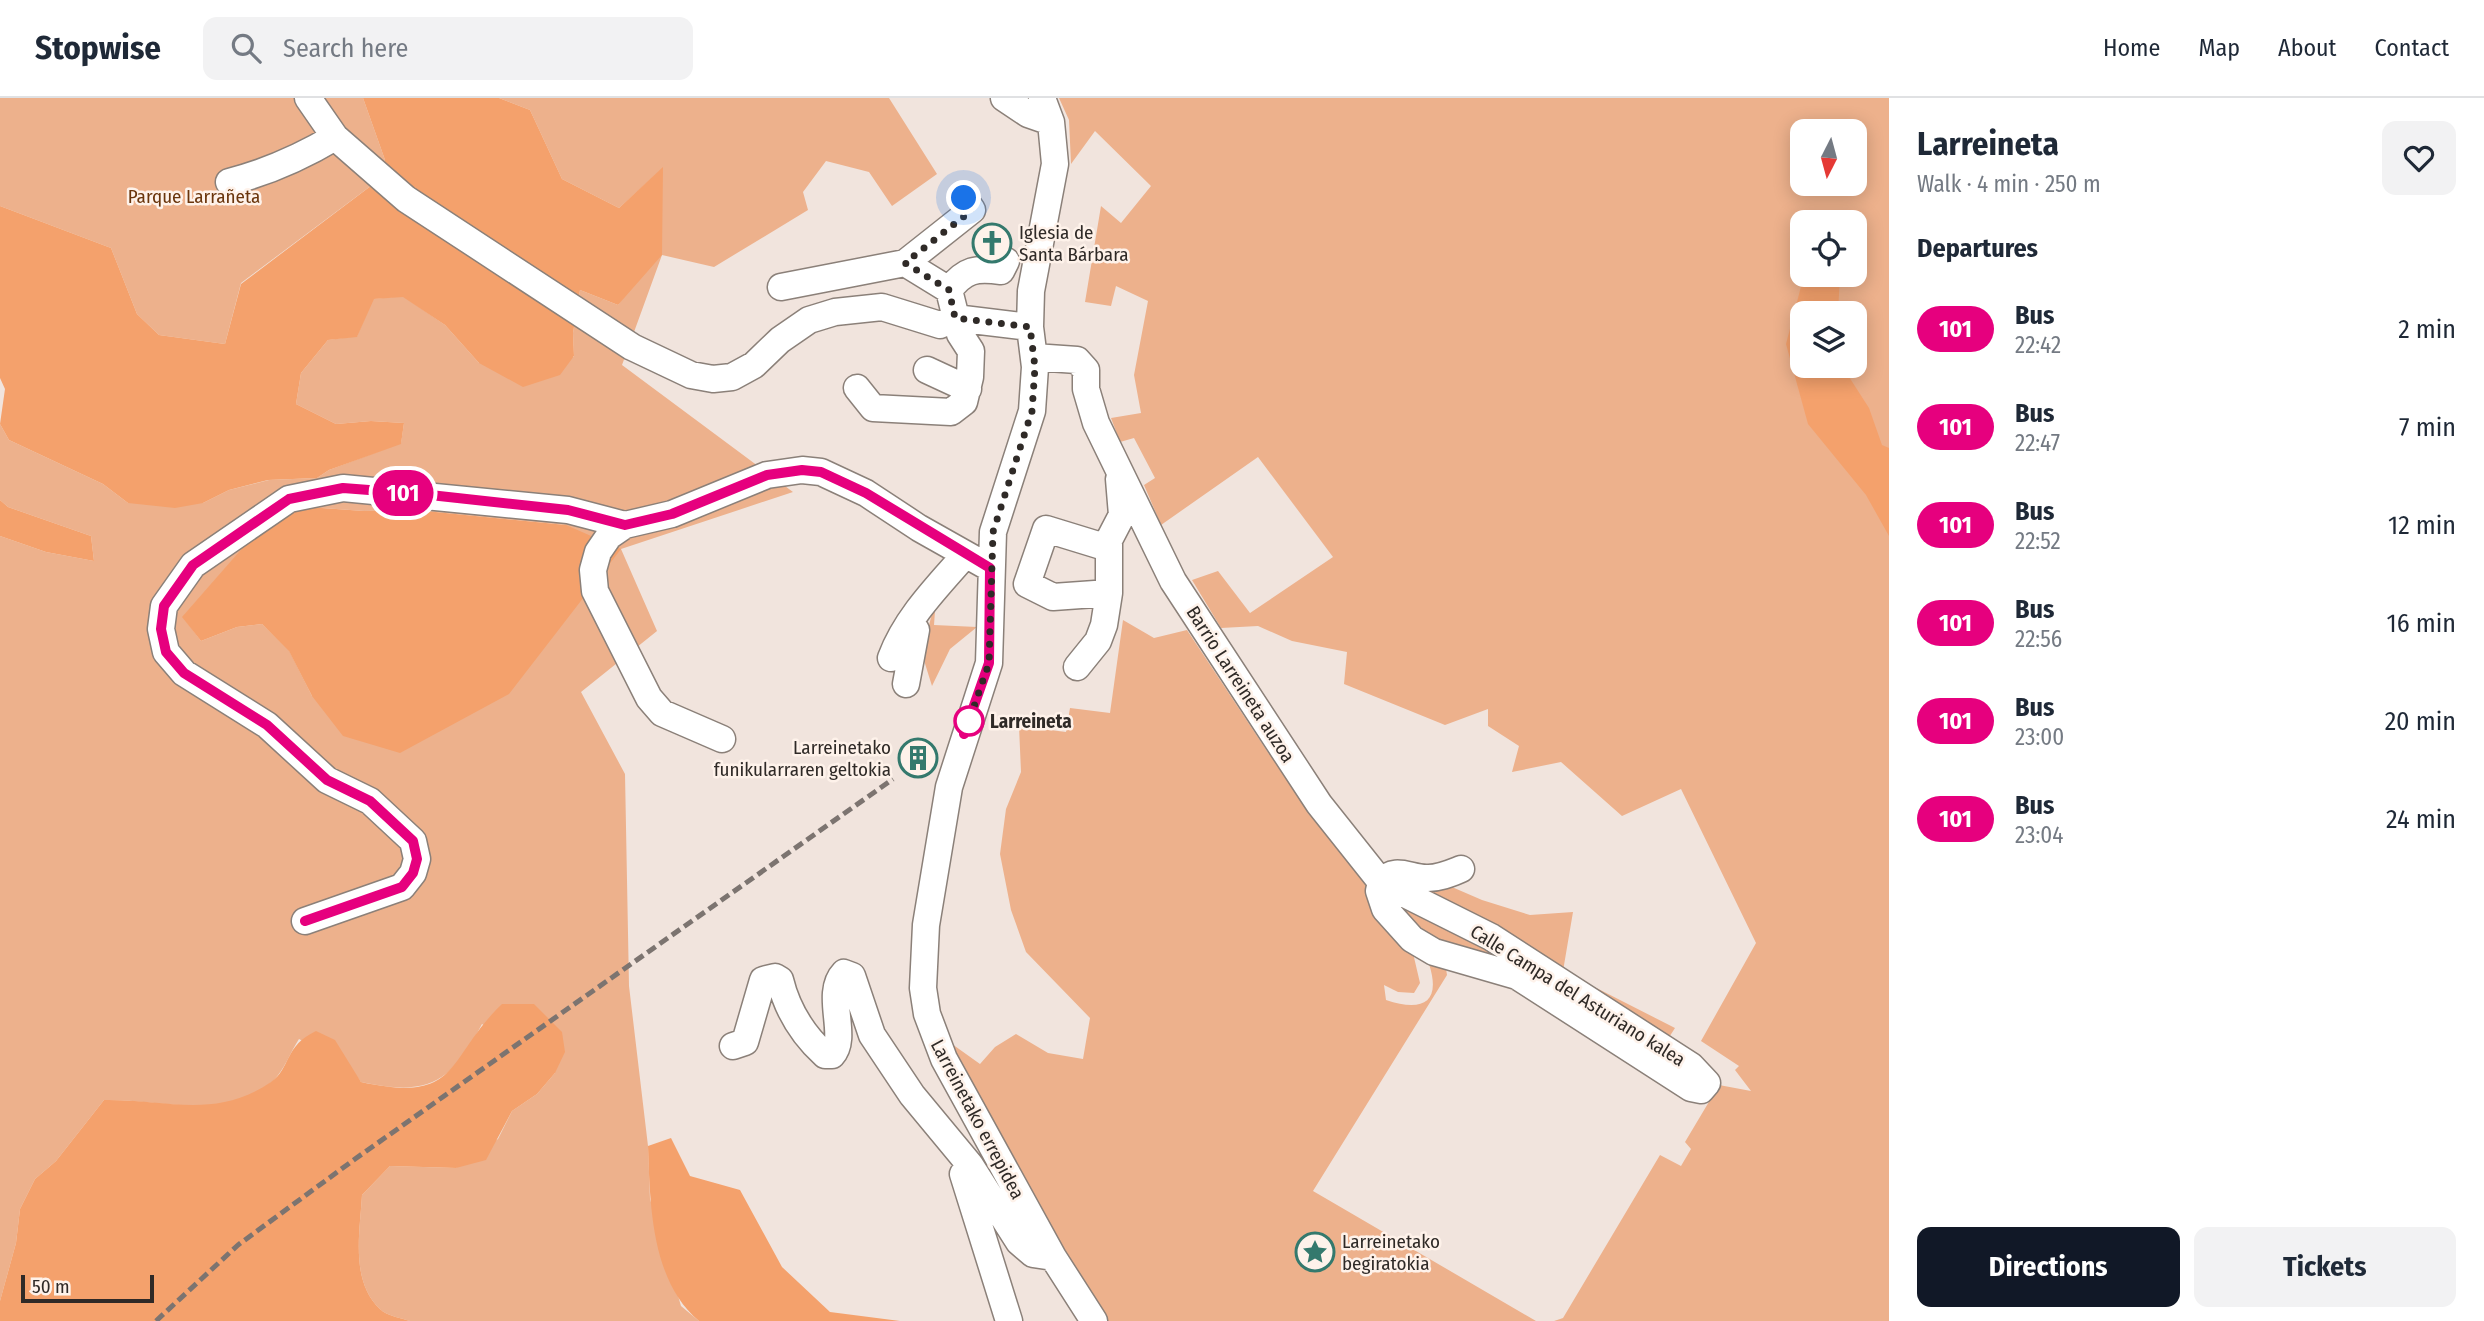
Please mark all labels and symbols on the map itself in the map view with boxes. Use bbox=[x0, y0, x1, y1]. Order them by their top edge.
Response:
north arrow bbox=[1790, 119, 1867, 196]
your location bbox=[946, 180, 981, 215]
park label: Parque Larrañeta bbox=[128, 185, 260, 208]
place label: Iglesia de Santa Bárbara bbox=[1019, 221, 1129, 266]
church icon: Iglesia de Santa Bárbara bbox=[971, 222, 1013, 264]
line badge: 101 bbox=[363, 470, 443, 516]
street label: Barrio Larreineta auzoa bbox=[1181, 602, 1300, 767]
marker: Larreineta bbox=[954, 706, 984, 736]
place label: Larreineta bbox=[990, 710, 1072, 733]
place label: Larreinetako funikularraren geltokia bbox=[714, 736, 891, 781]
building icon: Larreinetako funikularraren geltokia bbox=[897, 737, 939, 779]
street label: Calle Campa del Asturiano kalea bbox=[1466, 920, 1689, 1071]
street label: Larreinetako errepidea bbox=[926, 1035, 1029, 1203]
place label: Larreinetako begiratokia bbox=[1342, 1230, 1440, 1275]
place icon: Larreinetako begiratokia bbox=[1294, 1231, 1336, 1273]
scale bar bbox=[21, 1272, 154, 1304]

